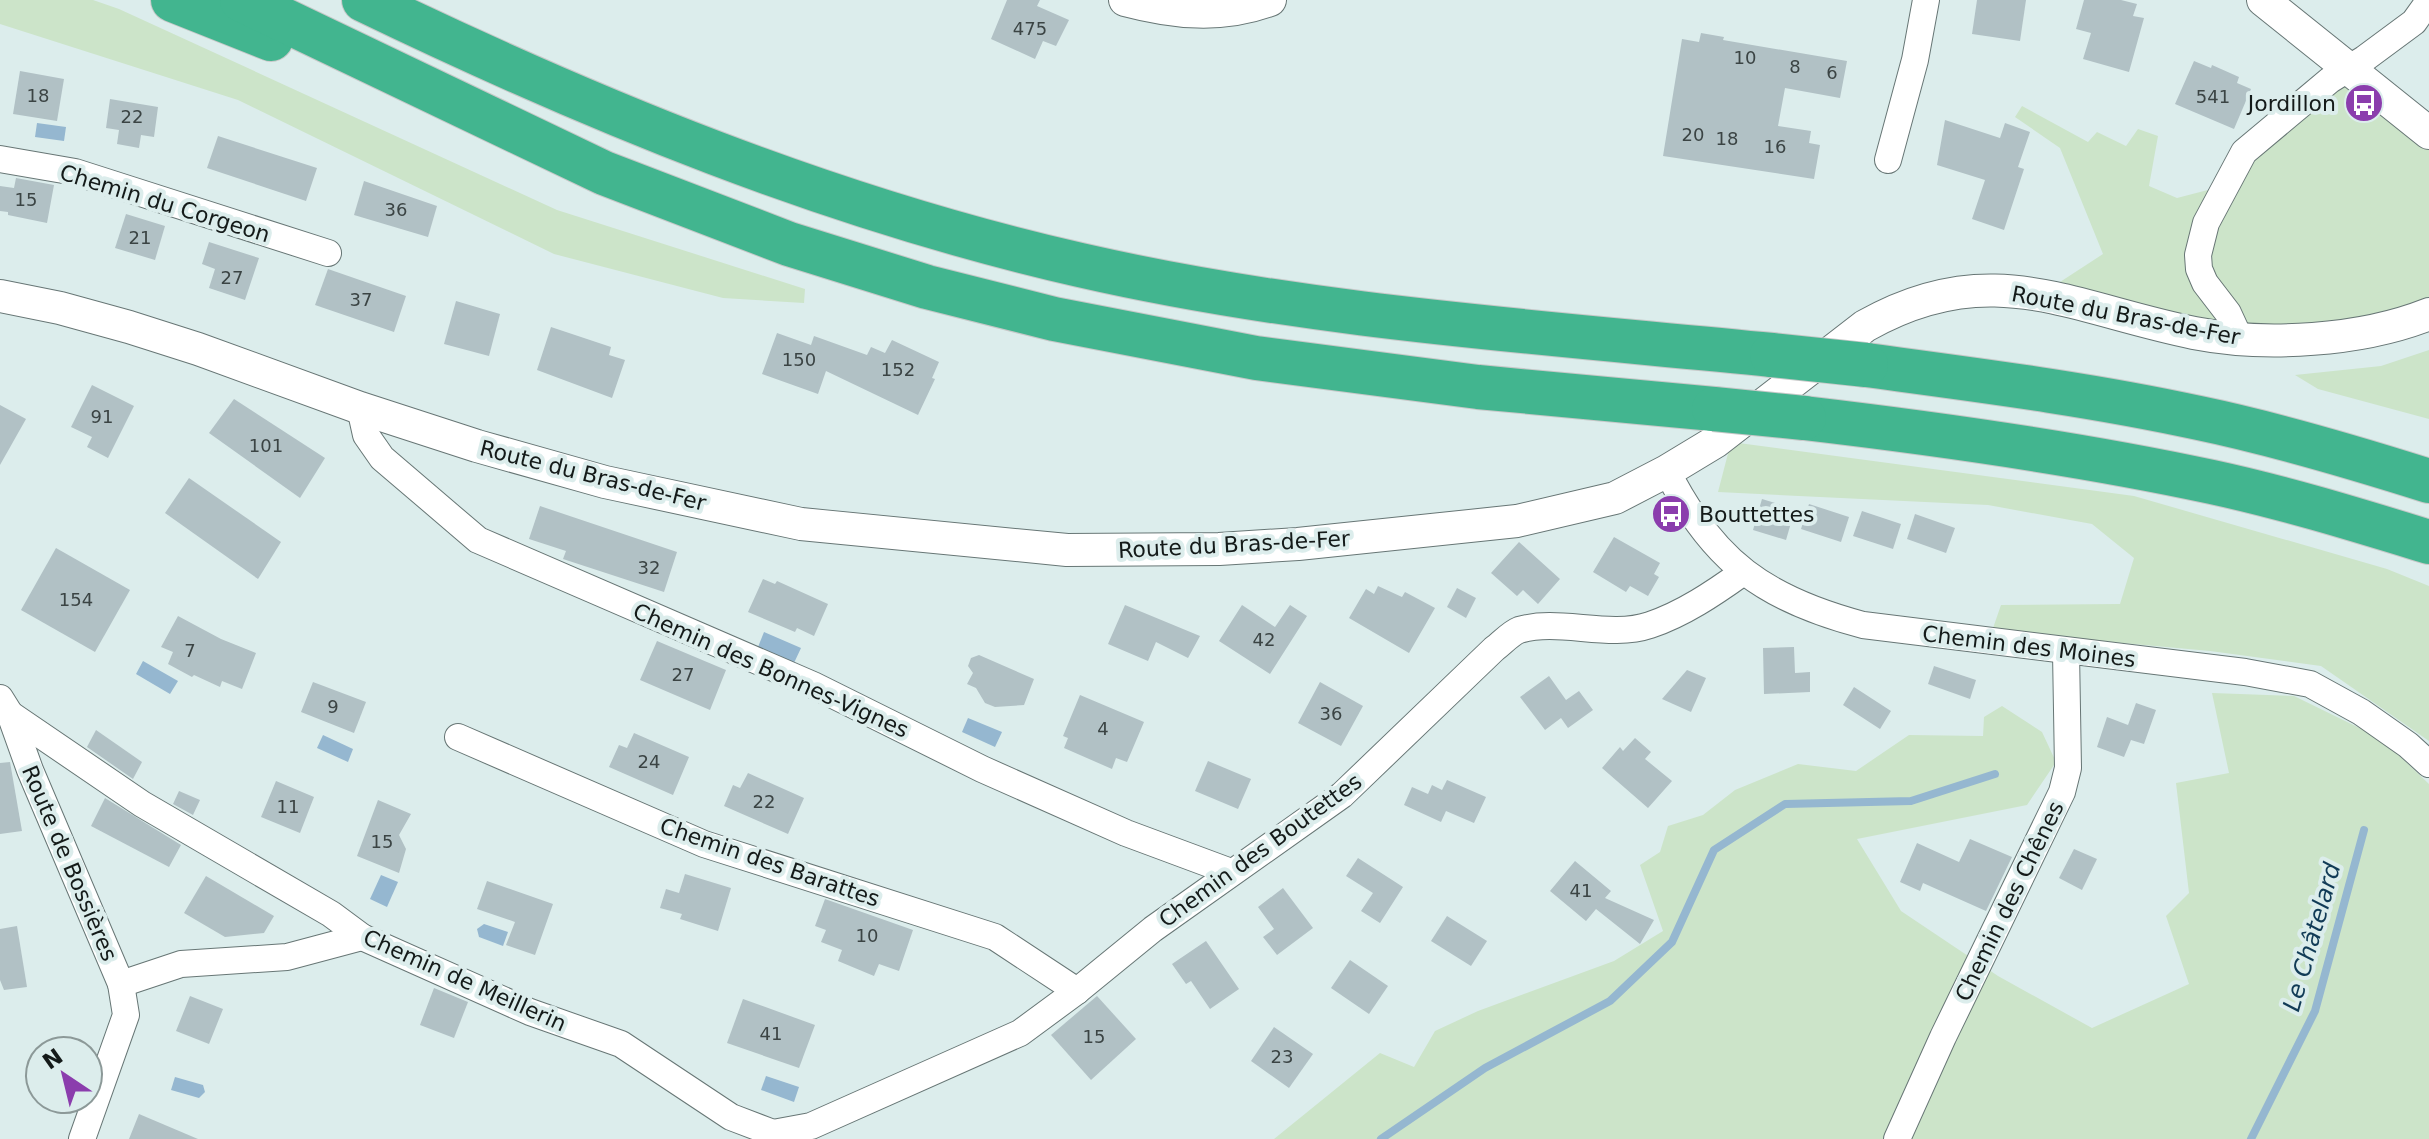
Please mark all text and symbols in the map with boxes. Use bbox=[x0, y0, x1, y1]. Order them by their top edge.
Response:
house number: 475 bbox=[1013, 18, 1047, 39]
house number: 10 bbox=[1734, 47, 1756, 68]
house number: 8 bbox=[1789, 56, 1801, 77]
house number: 6 bbox=[1826, 62, 1838, 83]
bus stop icon: Jordillon bbox=[2343, 82, 2385, 124]
house number: 18 bbox=[27, 85, 49, 106]
house number: 541 bbox=[2196, 86, 2230, 107]
place label: Jordillon bbox=[2246, 91, 2336, 116]
house number: 22 bbox=[121, 106, 143, 127]
house number: 20 bbox=[1682, 124, 1704, 145]
house number: 18 bbox=[1716, 128, 1738, 149]
house number: 16 bbox=[1764, 136, 1786, 157]
street label: Chemin du Corgeon bbox=[57, 160, 273, 247]
house number: 15 bbox=[15, 189, 37, 210]
house number: 36 bbox=[385, 199, 407, 220]
house number: 21 bbox=[129, 227, 151, 248]
house number: 27 bbox=[221, 267, 243, 288]
street label: Route du Bras-de-Fer bbox=[2010, 281, 2243, 350]
house number: 37 bbox=[350, 289, 372, 310]
house number: 150 bbox=[782, 349, 816, 370]
house number: 152 bbox=[881, 359, 915, 380]
house number: 91 bbox=[91, 406, 113, 427]
house number: 101 bbox=[249, 435, 283, 456]
street label: Route du Bras-de-Fer bbox=[477, 435, 710, 516]
bus stop icon: Bouttettes bbox=[1650, 493, 1692, 535]
place label: Bouttettes bbox=[1699, 502, 1815, 527]
street label: Route du Bras-de-Fer bbox=[1117, 526, 1352, 563]
house number: 32 bbox=[638, 557, 660, 578]
house number: 154 bbox=[59, 589, 93, 610]
street label: Chemin des Bonnes-Vignes bbox=[629, 598, 912, 743]
street label: Chemin des Moines bbox=[1921, 621, 2137, 672]
house number: 42 bbox=[1253, 629, 1275, 650]
house number: 7 bbox=[184, 640, 196, 661]
house number: 27 bbox=[672, 664, 694, 685]
house number: 9 bbox=[327, 696, 339, 717]
house number: 36 bbox=[1320, 703, 1342, 724]
house number: 4 bbox=[1097, 718, 1109, 739]
house number: 24 bbox=[638, 751, 660, 772]
street label: Route de Bossières bbox=[17, 762, 122, 965]
street label: Chemin des Boutettes bbox=[1154, 769, 1366, 932]
house number: 22 bbox=[753, 791, 775, 812]
house number: 11 bbox=[277, 796, 299, 817]
street label: Chemin des Chênes bbox=[1950, 797, 2069, 1005]
street label: Chemin des Barattes bbox=[657, 813, 883, 912]
house number: 15 bbox=[371, 831, 393, 852]
water label: Le Châtelard bbox=[2277, 859, 2347, 1014]
house number: 41 bbox=[1570, 880, 1592, 901]
street label: Chemin de Meillerin bbox=[360, 924, 570, 1036]
house number: 10 bbox=[856, 925, 878, 946]
house number: 41 bbox=[760, 1023, 782, 1044]
house number: 15 bbox=[1083, 1026, 1105, 1047]
north arrow bbox=[24, 1035, 104, 1115]
text: N bbox=[38, 1044, 68, 1075]
house number: 23 bbox=[1271, 1046, 1293, 1067]

